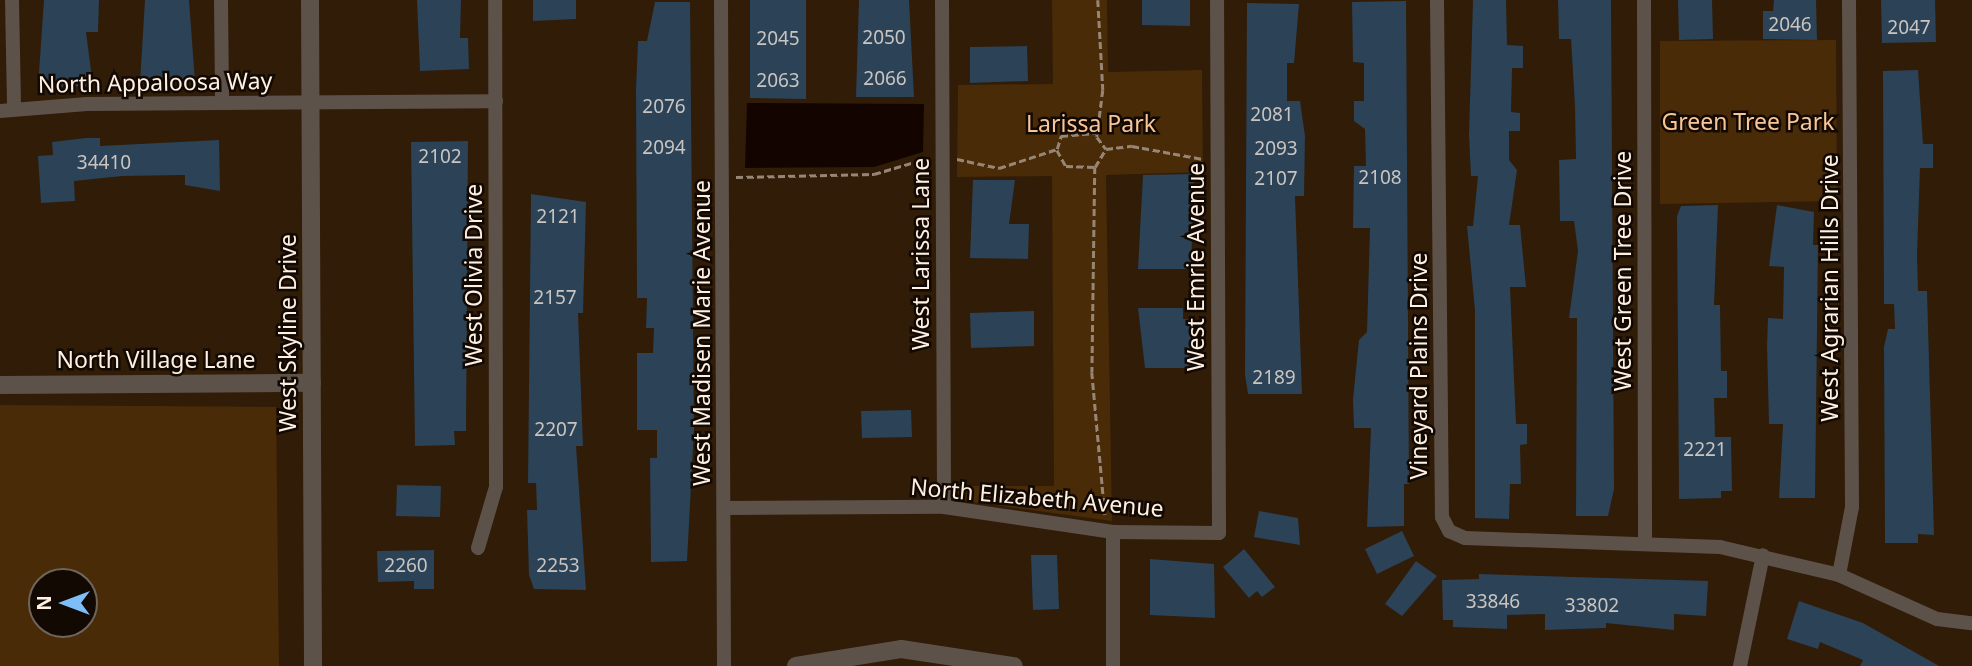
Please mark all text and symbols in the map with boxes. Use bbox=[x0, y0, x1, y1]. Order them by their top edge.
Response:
house number: 2046 bbox=[1768, 14, 1812, 36]
house number: 2047 bbox=[1887, 17, 1931, 39]
house number: 2050 bbox=[862, 27, 906, 49]
house number: 2045 bbox=[756, 28, 800, 50]
street label: North Appaloosa Way bbox=[38, 66, 272, 98]
house number: 2066 bbox=[863, 68, 907, 90]
house number: 2063 bbox=[756, 70, 800, 92]
house number: 2076 bbox=[642, 96, 686, 118]
house number: 2081 bbox=[1250, 104, 1294, 126]
park label: Green Tree Park bbox=[1661, 107, 1835, 135]
park label: Larissa Park bbox=[1026, 109, 1156, 137]
house number: 2094 bbox=[642, 137, 686, 159]
house number: 2093 bbox=[1254, 138, 1298, 160]
house number: 2102 bbox=[418, 146, 462, 168]
street label: West Green Tree Drive bbox=[1608, 151, 1636, 391]
house number: 34410 bbox=[77, 152, 131, 174]
street label: West Agrarian Hills Drive bbox=[1815, 154, 1843, 422]
street label: West Larissa Lane bbox=[906, 158, 934, 350]
street label: West Emrie Avenue bbox=[1181, 163, 1209, 371]
house number: 2108 bbox=[1358, 167, 1402, 189]
house number: 2107 bbox=[1254, 168, 1298, 190]
street label: West Madisen Marie Avenue bbox=[687, 180, 715, 486]
street label: West Olivia Drive bbox=[459, 184, 487, 366]
house number: 2121 bbox=[536, 206, 580, 228]
street label: West Skyline Drive bbox=[273, 234, 301, 432]
street label: Vineyard Plains Drive bbox=[1404, 252, 1432, 480]
house number: 2157 bbox=[533, 287, 577, 309]
street label: North Village Lane bbox=[56, 345, 256, 373]
house number: 2189 bbox=[1252, 367, 1296, 389]
house number: 2207 bbox=[534, 419, 578, 441]
house number: 2221 bbox=[1683, 439, 1727, 461]
street label: North Elizabeth Avenue bbox=[909, 472, 1165, 522]
house number: 2260 bbox=[384, 555, 428, 577]
house number: 2253 bbox=[536, 555, 580, 577]
north arrow bbox=[28, 568, 98, 638]
house number: 33846 bbox=[1466, 591, 1520, 613]
text: N bbox=[31, 595, 57, 611]
house number: 33802 bbox=[1565, 595, 1619, 617]

